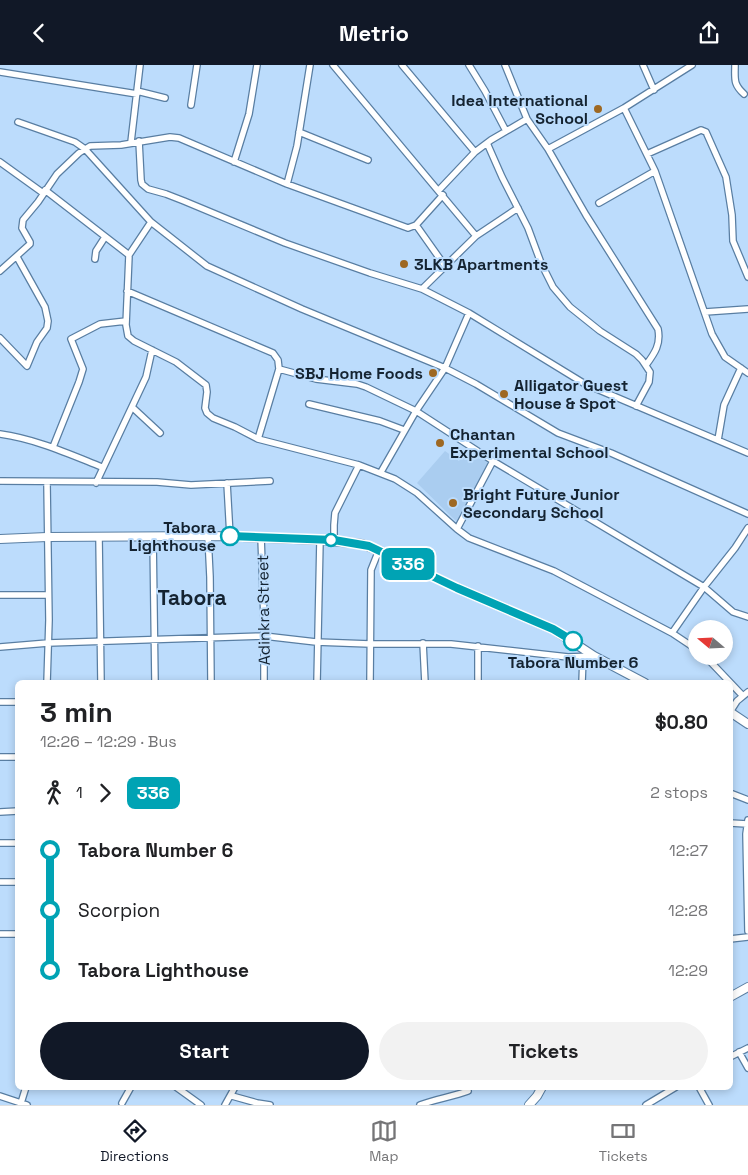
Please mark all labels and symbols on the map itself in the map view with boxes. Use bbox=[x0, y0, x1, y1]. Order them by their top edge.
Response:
place label: Idea International School bbox=[451, 90, 588, 129]
marker: Idea International School bbox=[592, 103, 604, 115]
place label: 3LKB Apartments bbox=[414, 254, 548, 275]
marker: 3LKB Apartments bbox=[398, 258, 410, 270]
place label: SBJ Home Foods bbox=[295, 363, 423, 384]
marker: SBJ Home Foods bbox=[427, 367, 439, 379]
place label: Alligator Guest House & Spot bbox=[514, 375, 628, 414]
marker: Alligator Guest House & Spot bbox=[498, 388, 510, 400]
place label: Chantan Experimental School bbox=[450, 424, 609, 463]
marker: Chantan Experimental School bbox=[434, 437, 446, 449]
place label: Bright Future Junior Secondary School bbox=[463, 484, 620, 523]
marker: Bright Future Junior Secondary School bbox=[447, 497, 459, 509]
place label: Tabora Lighthouse bbox=[129, 517, 216, 556]
marker: Tabora Lighthouse bbox=[220, 526, 240, 546]
unlabelled marker bbox=[324, 533, 338, 547]
line badge: 336 bbox=[379, 548, 437, 580]
street label: Adinkra Street bbox=[252, 554, 275, 666]
district label: Tabora bbox=[157, 584, 227, 611]
north arrow bbox=[688, 620, 732, 665]
marker: Tabora Number 6 bbox=[563, 631, 583, 651]
place label: Tabora Number 6 bbox=[508, 652, 638, 673]

